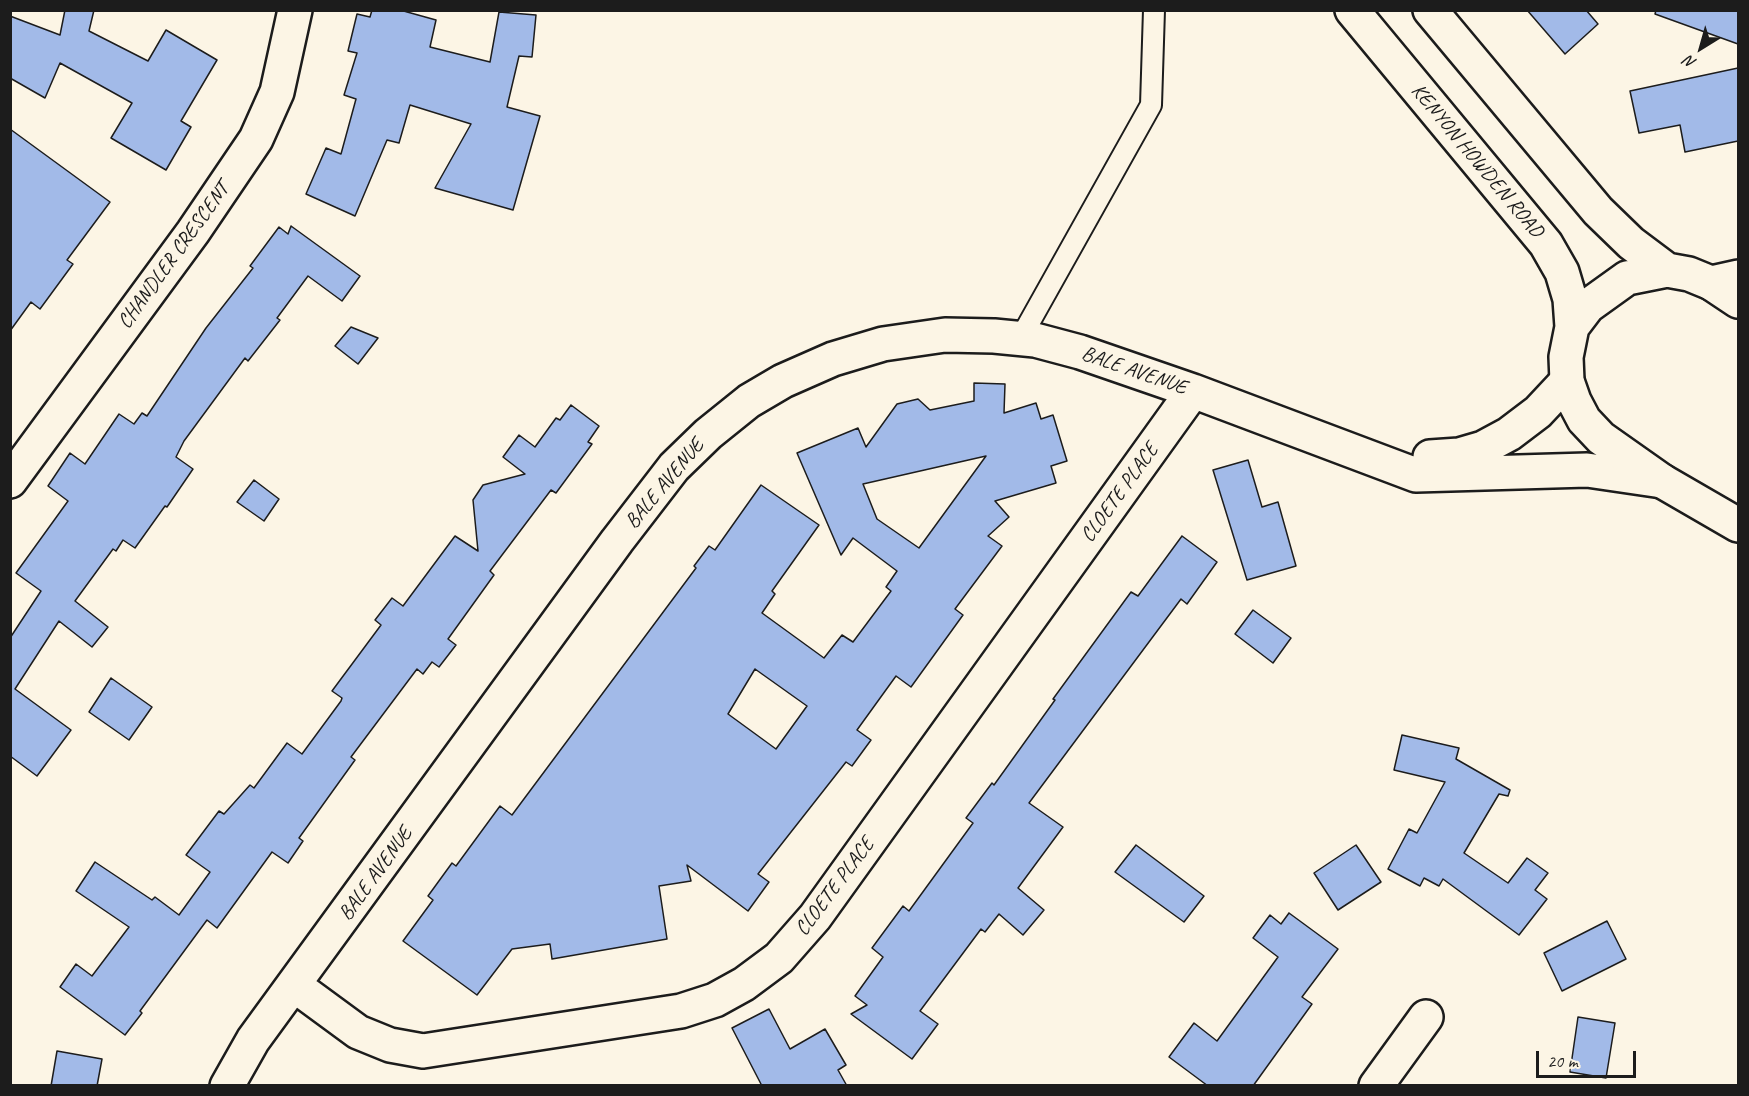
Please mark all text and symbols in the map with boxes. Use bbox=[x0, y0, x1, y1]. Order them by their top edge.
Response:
north arrow bbox=[1671, 18, 1731, 78]
text: N bbox=[1680, 51, 1700, 73]
street label: KENYON HOWDEN ROAD bbox=[1405, 79, 1549, 243]
street label: CHANDLER CRESCENT bbox=[112, 178, 236, 334]
street label: BALE AVENUE bbox=[1078, 341, 1190, 401]
street label: BALE AVENUE bbox=[620, 434, 710, 534]
street label: CLOETE PLACE bbox=[1076, 439, 1164, 547]
street label: BALE AVENUE bbox=[334, 822, 418, 926]
street label: CLOETE PLACE bbox=[790, 833, 880, 941]
scale bar bbox=[1539, 1039, 1640, 1077]
text: 20 m bbox=[1547, 1050, 1578, 1072]

